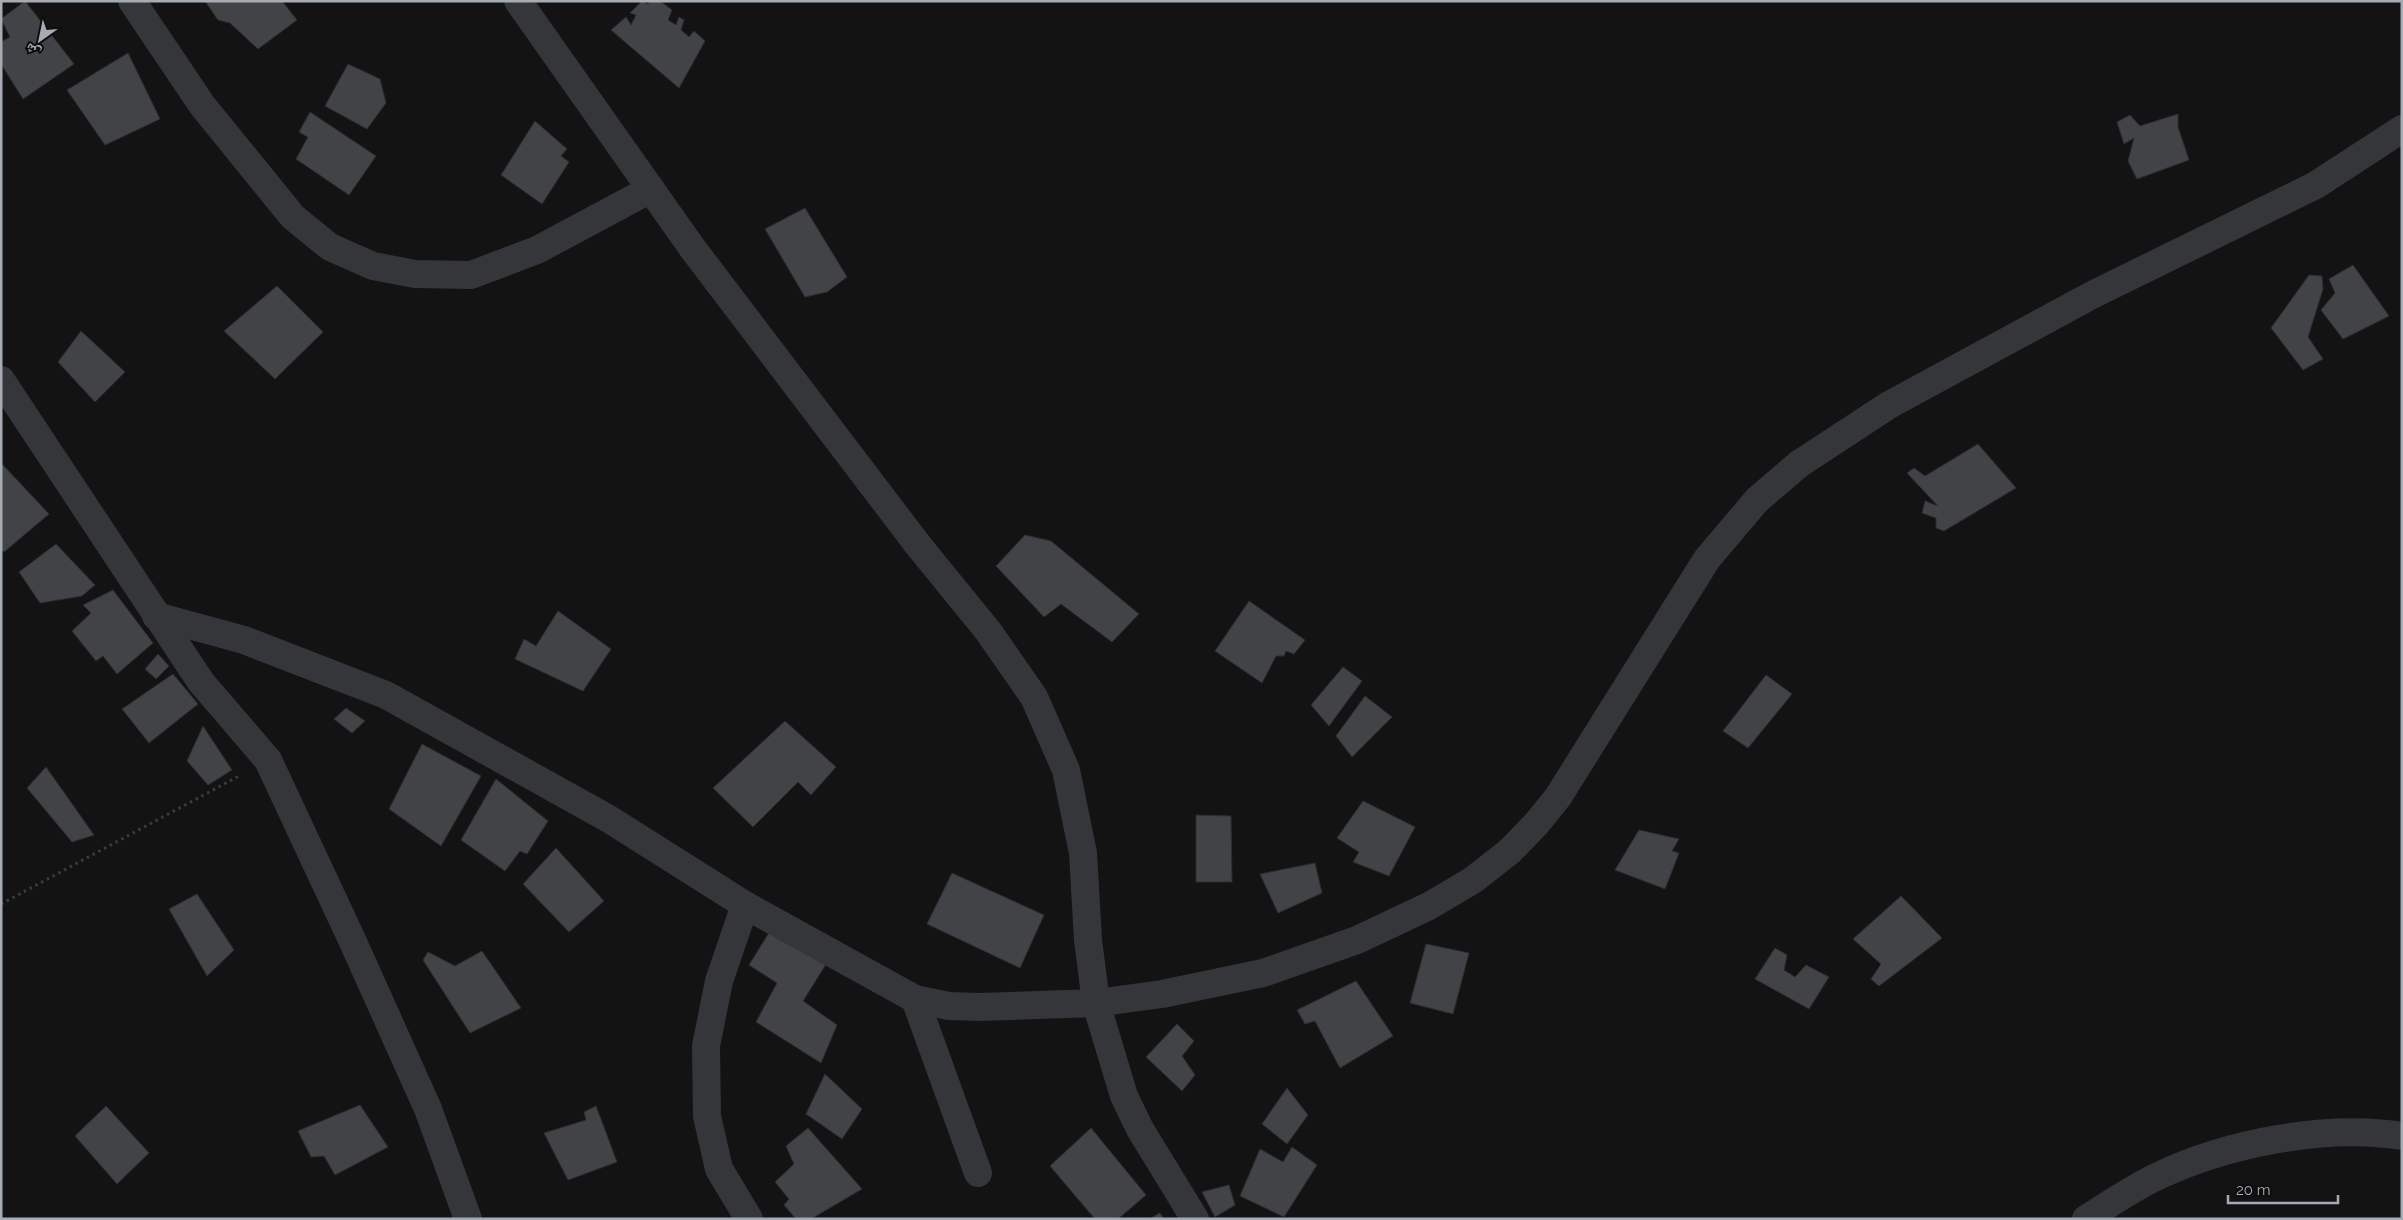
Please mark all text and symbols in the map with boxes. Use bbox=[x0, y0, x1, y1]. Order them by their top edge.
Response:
north arrow bbox=[15, 15, 65, 65]
text: ش bbox=[22, 39, 44, 62]
scale bar bbox=[2228, 1172, 2338, 1204]
text: 20 m bbox=[2236, 1181, 2271, 1199]

